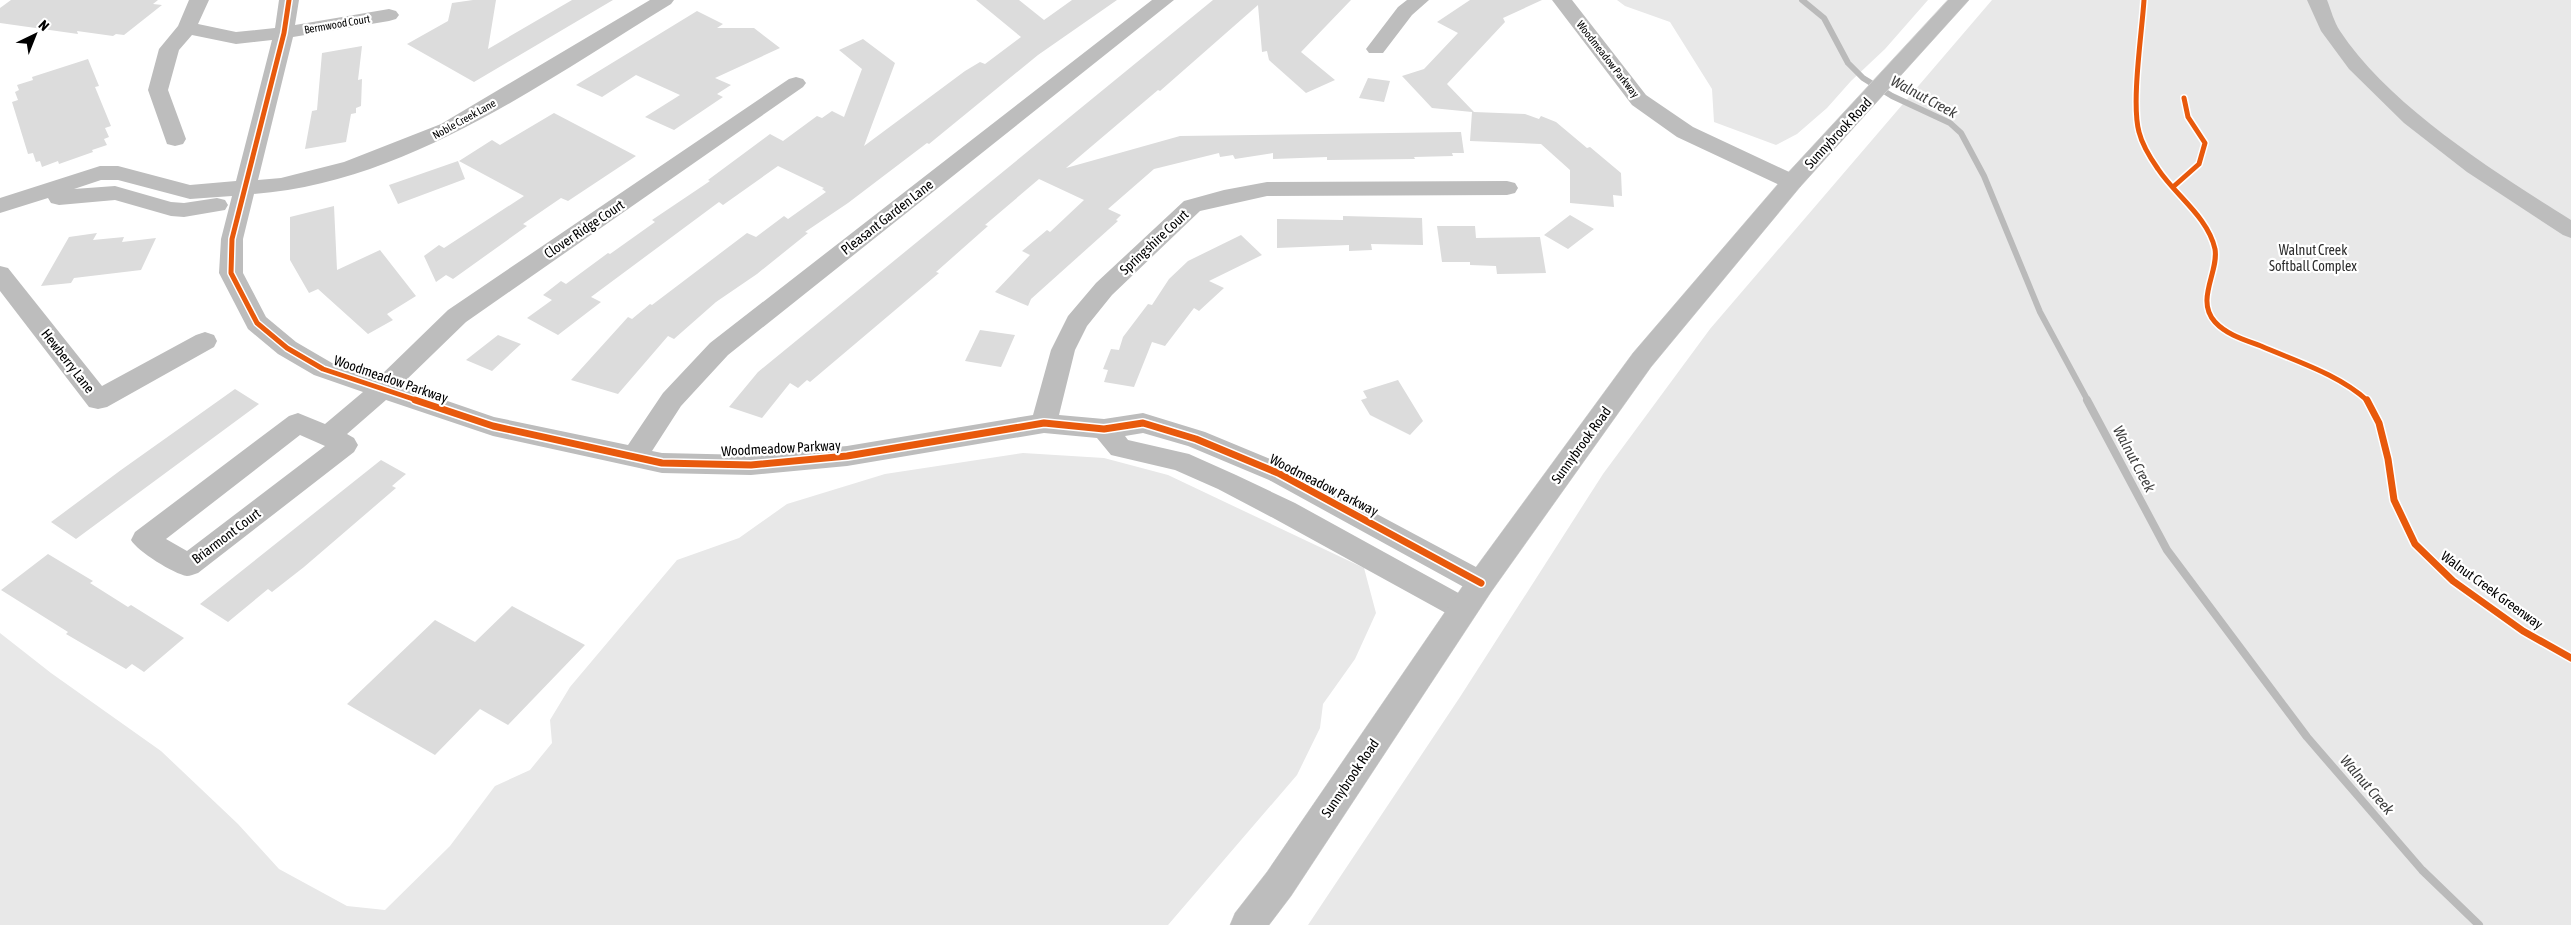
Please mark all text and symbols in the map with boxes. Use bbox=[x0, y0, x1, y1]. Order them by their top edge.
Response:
north arrow bbox=[10, 10, 60, 60]
street label: Bermwood Court bbox=[303, 12, 371, 36]
text: N bbox=[35, 17, 52, 34]
street label: Woodmeadow Parkway bbox=[1574, 18, 1642, 100]
water label: Walnut Creek bbox=[1888, 72, 1961, 121]
street label: Sunnybrook Road bbox=[1801, 94, 1875, 172]
street label: Noble Creek Lane bbox=[430, 97, 498, 141]
street label: Pleasant Garden Lane bbox=[838, 176, 936, 258]
street label: Clover Ridge Court bbox=[541, 196, 627, 262]
street label: Springshire Court bbox=[1116, 206, 1192, 278]
park label: Walnut Creek Softball Complex bbox=[2269, 242, 2357, 274]
street label: Hewberry Lane bbox=[38, 326, 98, 396]
street label: Woodmeadow Parkway bbox=[332, 352, 450, 406]
street label: Sunnybrook Road bbox=[1548, 404, 1614, 486]
water label: Walnut Creek bbox=[2110, 423, 2159, 495]
street label: Woodmeadow Parkway bbox=[721, 437, 841, 459]
street label: Woodmeadow Parkway bbox=[1267, 451, 1381, 519]
street label: Briarmont Court bbox=[189, 505, 263, 567]
street label: Walnut Creek Greenway bbox=[2438, 548, 2546, 632]
street label: Sunnybrook Road bbox=[1318, 736, 1382, 820]
water label: Walnut Creek bbox=[2337, 752, 2398, 818]

